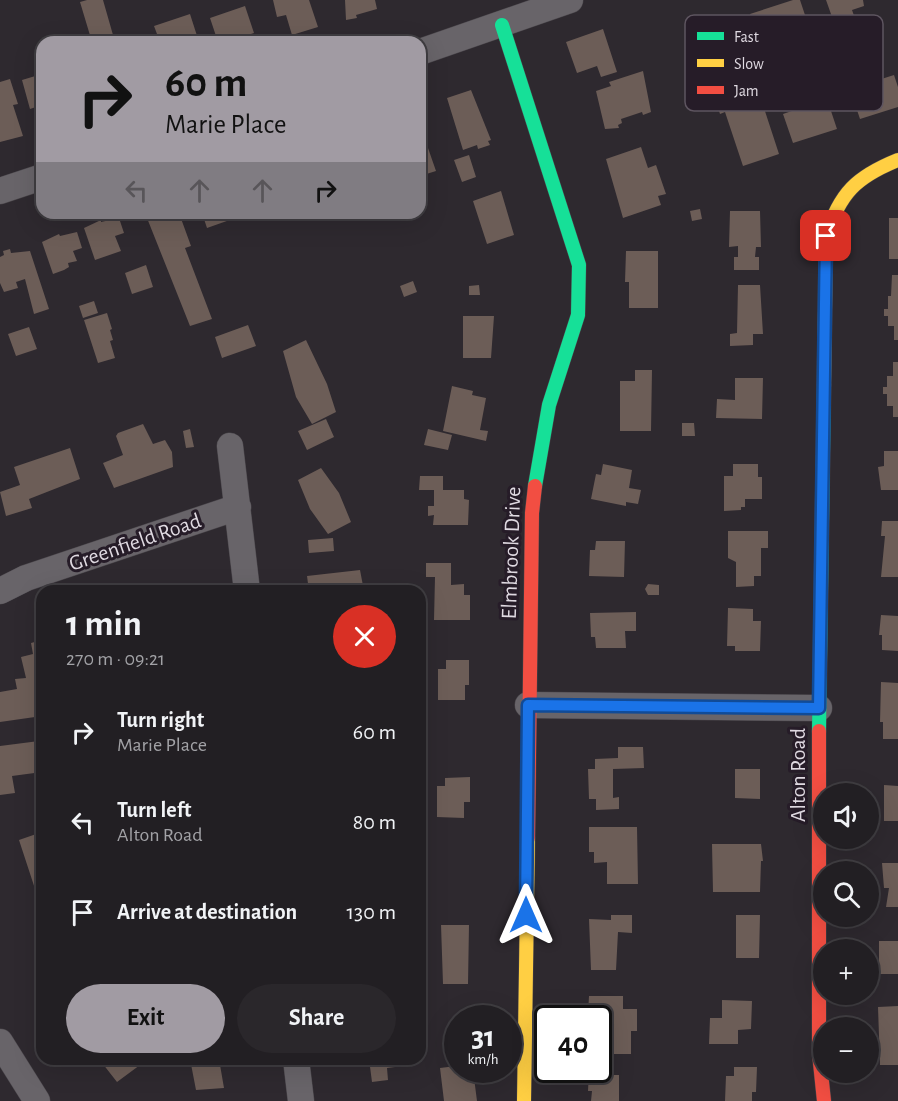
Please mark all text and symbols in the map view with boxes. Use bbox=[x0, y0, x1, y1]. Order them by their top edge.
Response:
legend bbox=[685, 15, 883, 111]
text: Fast bbox=[734, 29, 759, 45]
text: Slow bbox=[734, 56, 764, 72]
icon: right bbox=[66, 60, 144, 138]
text: 60 m bbox=[165, 62, 247, 104]
text: Jam bbox=[734, 83, 759, 99]
text: Marie Place bbox=[165, 111, 286, 138]
icon: left bbox=[120, 174, 153, 207]
icon: ahead bbox=[183, 174, 216, 207]
icon: ahead bbox=[246, 174, 279, 207]
icon: right bbox=[309, 174, 342, 207]
pin bbox=[800, 210, 851, 261]
icon: arrive bbox=[809, 219, 842, 252]
street label: Elmbrook Drive bbox=[498, 486, 524, 620]
street label: Greenfield Road bbox=[66, 509, 204, 575]
button: close bbox=[333, 605, 396, 668]
text: 1 min bbox=[66, 606, 142, 642]
text: 270 m · 09:21 bbox=[66, 649, 165, 669]
text: Turn right bbox=[117, 709, 204, 731]
icon: right bbox=[66, 716, 99, 749]
text: 60 m bbox=[353, 721, 396, 743]
street label: Alton Road bbox=[787, 728, 809, 822]
text: Marie Place bbox=[117, 735, 207, 755]
map controls bbox=[813, 783, 879, 1083]
button: sound bbox=[813, 783, 879, 849]
text: Turn left bbox=[117, 799, 191, 821]
icon: left bbox=[66, 806, 99, 839]
text: 80 m bbox=[353, 811, 396, 833]
text: Alton Road bbox=[117, 825, 203, 845]
button: search bbox=[813, 861, 879, 927]
position arrow bbox=[494, 883, 558, 947]
icon: arrive bbox=[66, 896, 99, 929]
text: Arrive at destination bbox=[117, 901, 297, 923]
text: 130 m bbox=[347, 901, 396, 923]
button: + bbox=[813, 939, 879, 1005]
button: Exit bbox=[66, 984, 225, 1053]
button: Share bbox=[237, 984, 396, 1053]
speed limit sign: 40 bbox=[534, 1005, 612, 1083]
button: − bbox=[813, 1017, 879, 1083]
text: 31 bbox=[471, 1022, 495, 1052]
text: km/h bbox=[468, 1052, 498, 1067]

